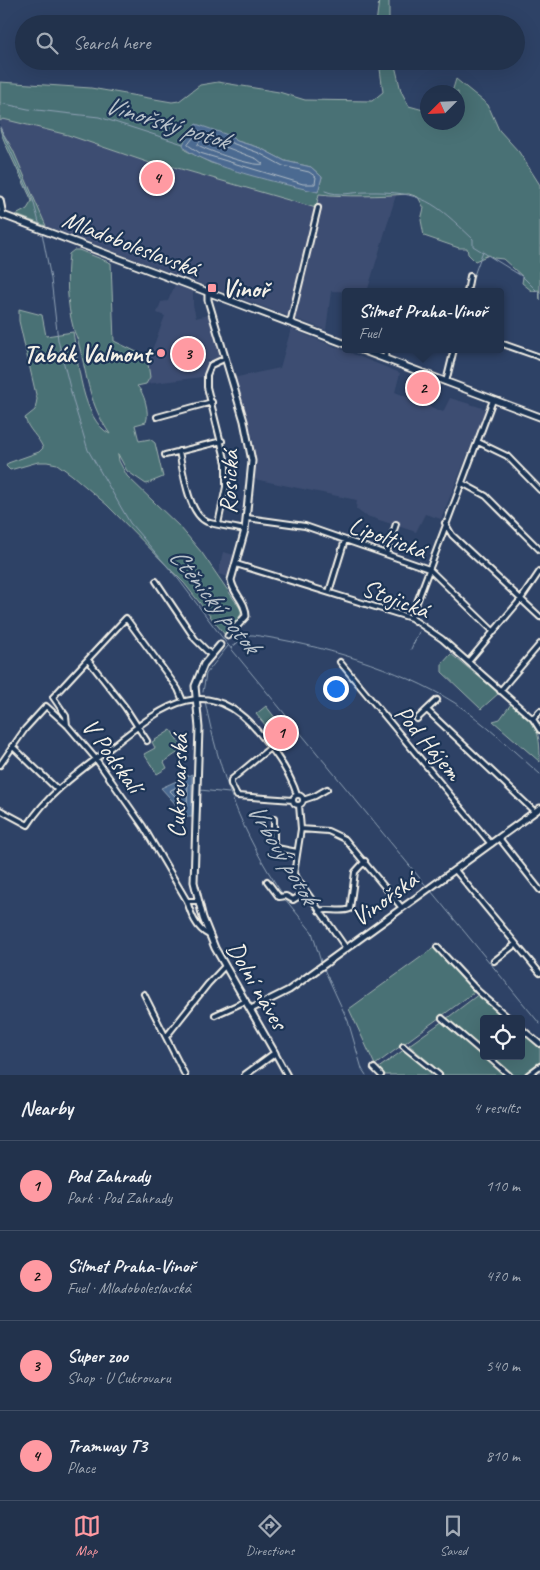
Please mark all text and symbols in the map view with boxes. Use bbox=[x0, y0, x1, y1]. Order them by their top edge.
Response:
search box bbox=[15, 15, 525, 70]
icon: search bbox=[33, 29, 61, 57]
text: Search here bbox=[73, 31, 150, 55]
north arrow bbox=[420, 85, 465, 130]
water label: Vinořský potok bbox=[101, 88, 238, 159]
pin: 4 bbox=[141, 159, 173, 197]
street label: Mladoboleslavská bbox=[58, 203, 205, 285]
place label: Vinoř bbox=[222, 273, 273, 305]
marker: Vinoř bbox=[206, 282, 218, 294]
popup bbox=[342, 288, 504, 353]
text: Silmet Praha-Vinoř bbox=[359, 299, 487, 323]
text: Fuel bbox=[359, 323, 380, 343]
pin: 3 bbox=[172, 335, 204, 373]
place label: Tabák Valmont bbox=[24, 338, 154, 370]
marker: Tabák Valmont bbox=[155, 347, 167, 359]
pin: 2 bbox=[407, 369, 439, 407]
street label: Rosická bbox=[212, 447, 246, 515]
street label: Lipoltická bbox=[345, 509, 433, 567]
water label: Ctěnický potok bbox=[162, 541, 271, 664]
street label: Stojická bbox=[358, 572, 435, 627]
your location bbox=[323, 676, 349, 702]
street label: Pod Hájem bbox=[387, 698, 470, 788]
street label: V Podskalí bbox=[74, 712, 153, 804]
pin: 1 bbox=[265, 714, 297, 752]
street label: Cukrovarská bbox=[160, 731, 196, 839]
water label: Vrbový potok bbox=[240, 797, 328, 915]
street label: Vinořská bbox=[345, 863, 426, 934]
street label: Dolní náves bbox=[219, 936, 296, 1038]
map controls bbox=[480, 1015, 525, 1060]
button: locate bbox=[480, 1015, 525, 1060]
text: Nearby bbox=[20, 1095, 73, 1121]
text: 4 results bbox=[473, 1098, 520, 1118]
text: Pod Zahrady bbox=[67, 1164, 150, 1188]
text: 1 bbox=[32, 1176, 40, 1196]
text: 110 m bbox=[486, 1176, 520, 1196]
text: Park · Pod Zahrady bbox=[67, 1188, 172, 1208]
text: Silmet Praha-Vinoř bbox=[67, 1254, 195, 1278]
text: 2 bbox=[32, 1266, 40, 1286]
text: 470 m bbox=[486, 1266, 520, 1286]
text: Fuel · Mladoboleslavská bbox=[67, 1278, 191, 1298]
text: Super zoo bbox=[67, 1344, 128, 1368]
text: 3 bbox=[32, 1356, 40, 1376]
text: 540 m bbox=[486, 1356, 520, 1376]
text: Shop · U Cukrovaru bbox=[67, 1368, 171, 1388]
text: Tramway T3 bbox=[67, 1434, 147, 1458]
text: 4 bbox=[32, 1446, 40, 1466]
text: 810 m bbox=[486, 1446, 520, 1466]
text: Place bbox=[67, 1458, 95, 1478]
tab: Map bbox=[73, 1512, 101, 1559]
tab: Directions bbox=[246, 1512, 294, 1559]
tab: Saved bbox=[439, 1512, 467, 1559]

